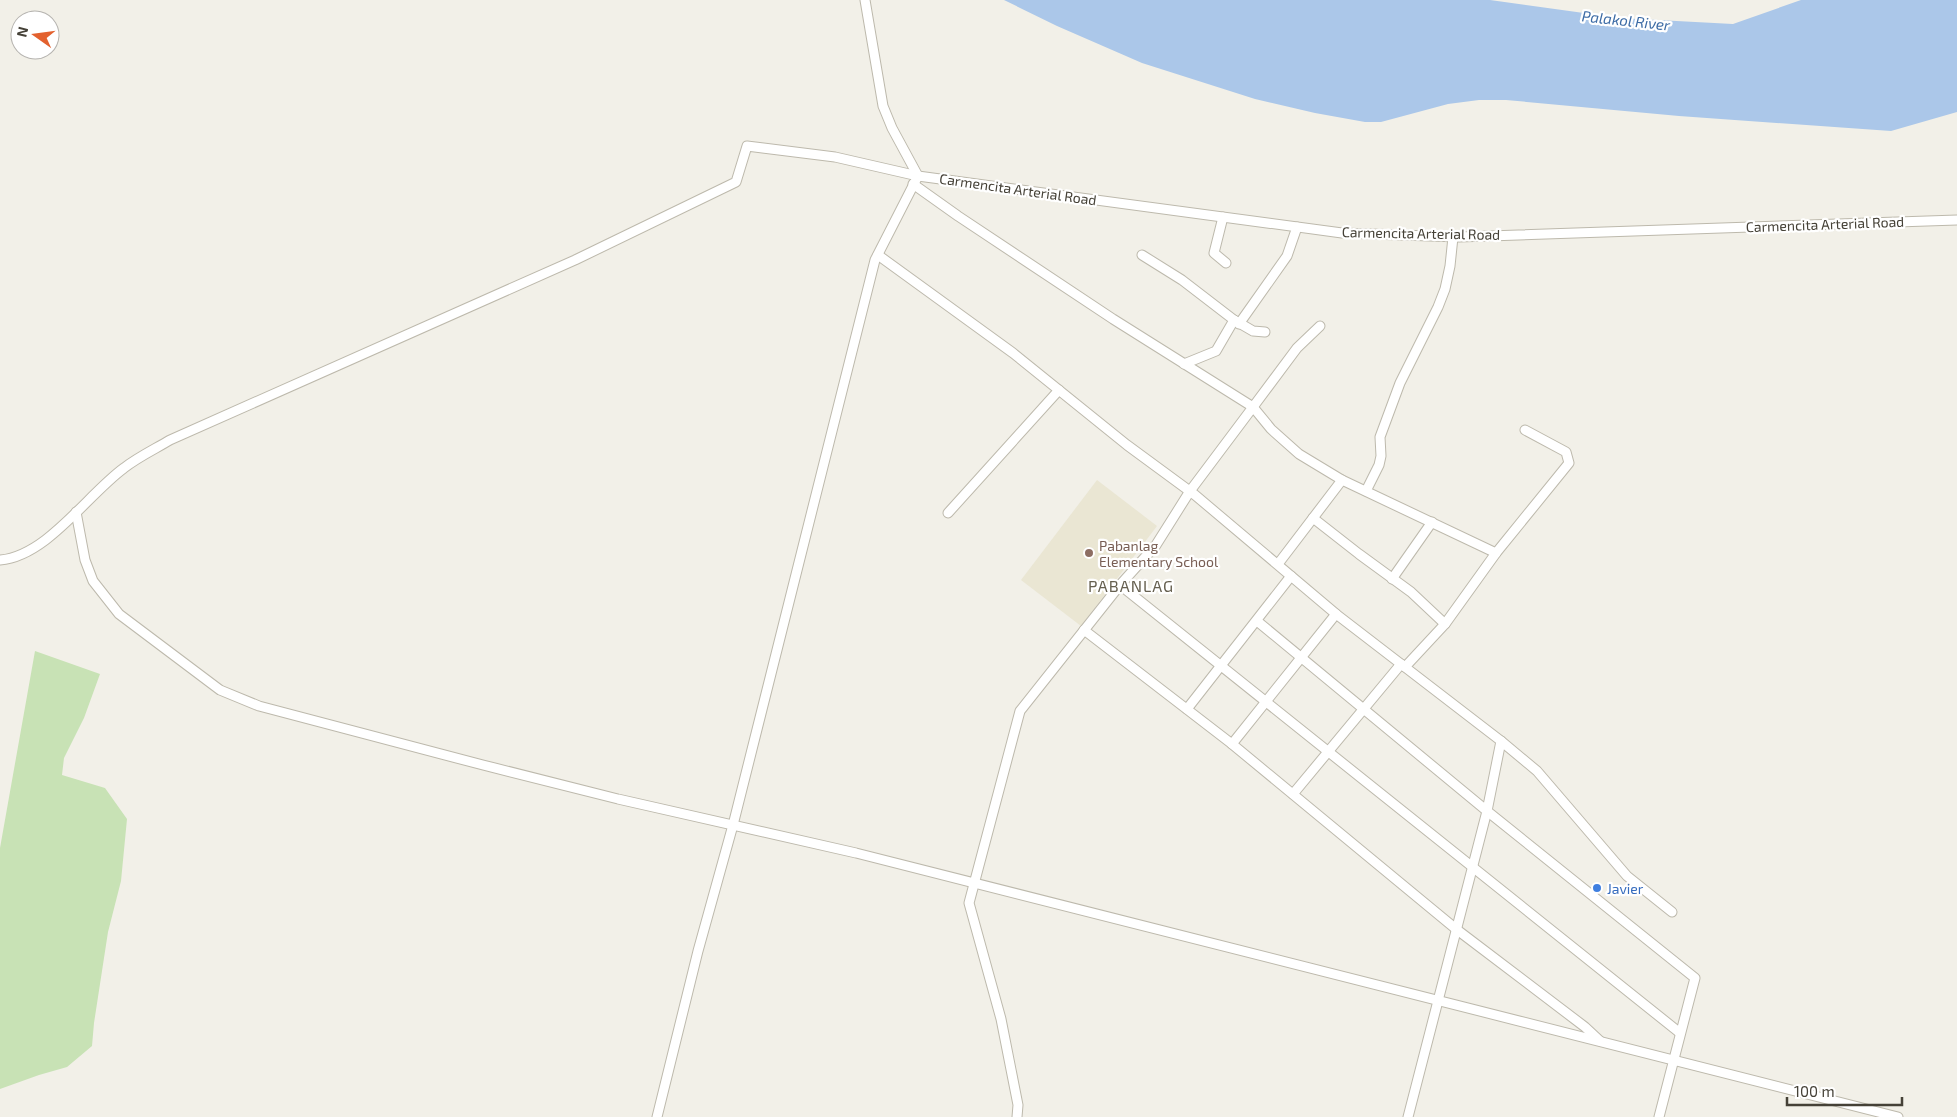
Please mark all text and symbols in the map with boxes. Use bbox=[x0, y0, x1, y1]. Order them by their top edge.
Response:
water label: Palakol River bbox=[1581, 6, 1672, 34]
north arrow bbox=[10, 10, 60, 60]
text: N bbox=[12, 25, 31, 39]
street label: Carmencita Arterial Road bbox=[938, 170, 1098, 208]
street label: Carmencita Arterial Road bbox=[1746, 213, 1904, 235]
street label: Carmencita Arterial Road bbox=[1342, 223, 1500, 243]
place label: Pabanlag Elementary School bbox=[1099, 537, 1219, 570]
marker: Pabanlag Elementary School bbox=[1083, 547, 1095, 559]
district label: PABANLAG bbox=[1088, 576, 1174, 595]
place label: Javier bbox=[1607, 880, 1644, 897]
marker: Javier bbox=[1591, 882, 1603, 894]
scale bar bbox=[1787, 1074, 1902, 1106]
text: 100 m bbox=[1794, 1082, 1835, 1100]

